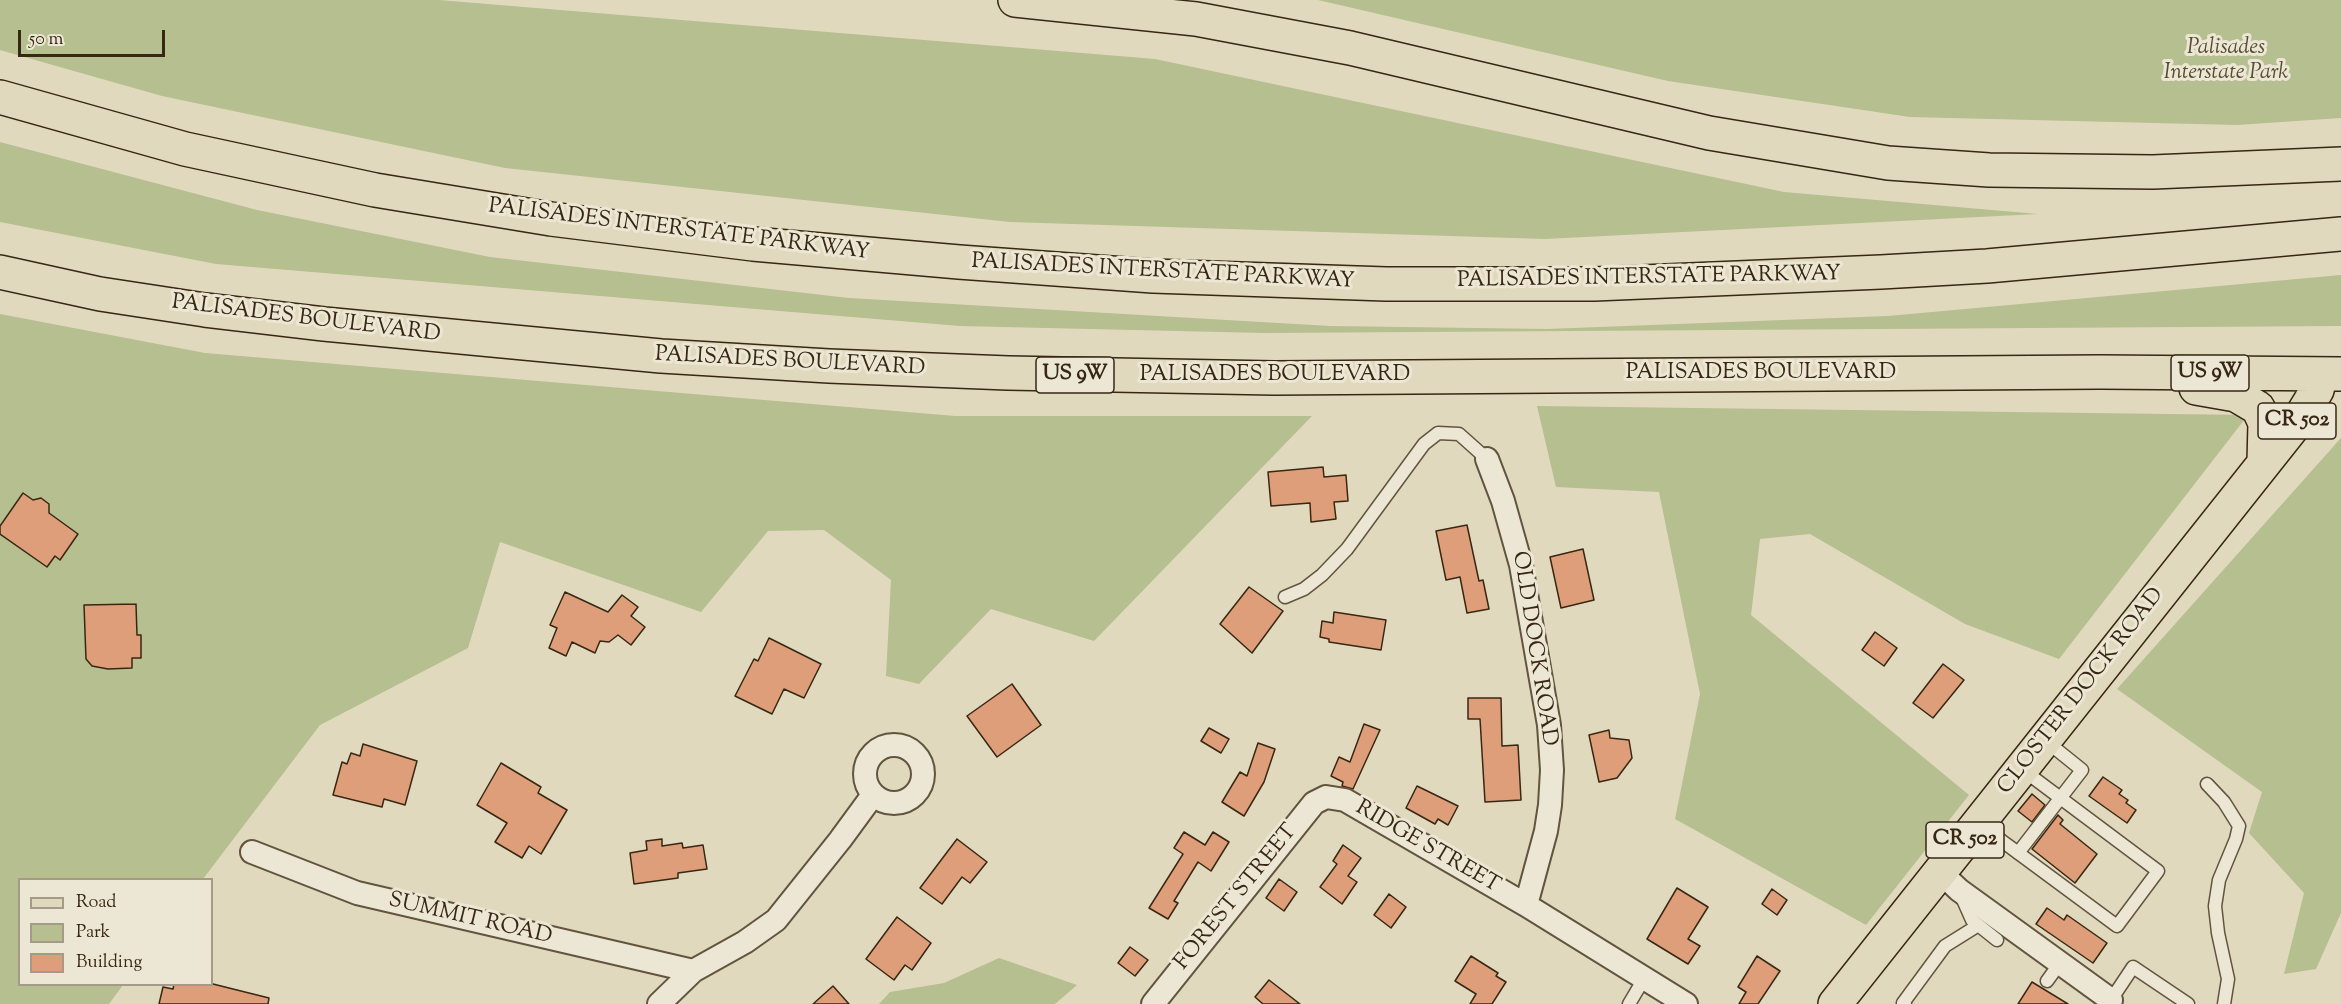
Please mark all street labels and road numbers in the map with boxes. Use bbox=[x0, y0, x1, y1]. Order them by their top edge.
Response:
street label: PALISADES INTERSTATE PARKWAY bbox=[487, 195, 871, 267]
street label: PALISADES INTERSTATE PARKWAY bbox=[971, 250, 1355, 296]
street label: PALISADES INTERSTATE PARKWAY bbox=[1457, 262, 1841, 296]
street label: PALISADES BOULEVARD bbox=[170, 290, 442, 350]
street label: PALISADES BOULEVARD bbox=[654, 343, 926, 383]
road number: US 9W bbox=[2171, 355, 2249, 391]
road number: US 9W bbox=[1036, 357, 1114, 393]
street label: PALISADES BOULEVARD bbox=[1626, 361, 1896, 387]
street label: PALISADES BOULEVARD bbox=[1140, 363, 1410, 389]
road number: CR 502 bbox=[2258, 403, 2336, 439]
street label: OLD DOCK ROAD bbox=[1505, 550, 1561, 748]
street label: CLOSTER DOCK ROAD bbox=[1993, 583, 2171, 801]
street label: RIDGE STREET bbox=[1350, 796, 1504, 900]
street label: FOREST STREET bbox=[1170, 820, 1304, 976]
road number: CR 502 bbox=[1926, 822, 2004, 858]
street label: SUMMIT ROAD bbox=[386, 888, 554, 952]

